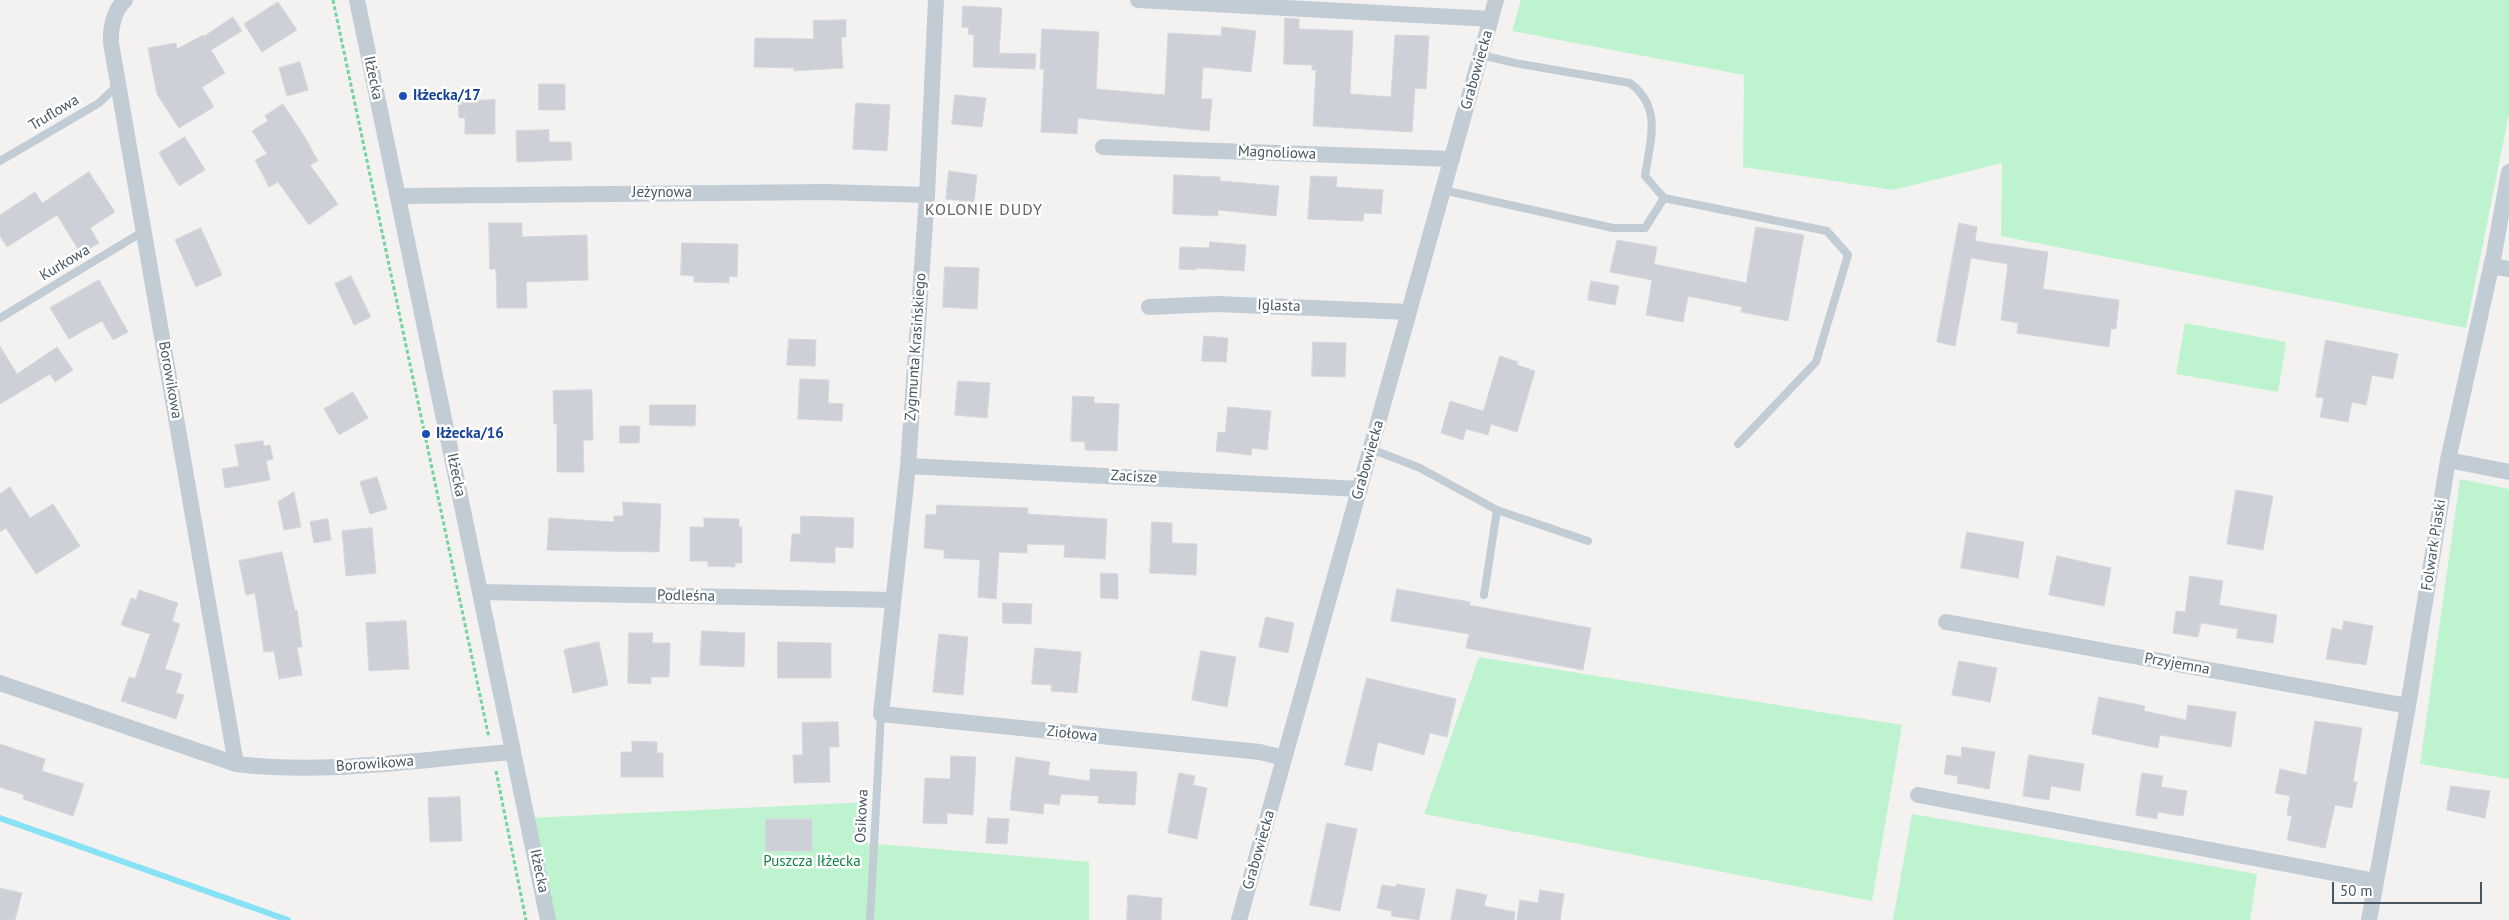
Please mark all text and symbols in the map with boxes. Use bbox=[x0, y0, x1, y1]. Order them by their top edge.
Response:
street label: Grabowiecka bbox=[1457, 28, 1497, 112]
street label: Iłżecka bbox=[360, 55, 386, 101]
place label: Iłżecka/17 bbox=[413, 87, 481, 105]
marker: Iłżecka/17 bbox=[397, 90, 409, 102]
street label: Truflowa bbox=[26, 91, 82, 135]
street label: Magnoliowa bbox=[1238, 143, 1316, 163]
street label: Jeżynowa bbox=[632, 184, 692, 202]
district label: KOLONIE DUDY bbox=[924, 200, 1044, 220]
street label: Kurkowa bbox=[37, 241, 93, 285]
street label: Zygmunta Krasińskiego bbox=[902, 272, 930, 422]
street label: Iglasta bbox=[1257, 296, 1301, 316]
street label: Borowikowa bbox=[154, 340, 186, 420]
street label: Grabowiecka bbox=[1348, 418, 1388, 502]
place label: Iłżecka/16 bbox=[436, 425, 504, 443]
marker: Iłżecka/16 bbox=[420, 428, 432, 440]
street label: Iłżecka bbox=[443, 452, 469, 498]
street label: Zacisze bbox=[1110, 467, 1158, 487]
street label: Folwark Piaski bbox=[2418, 498, 2450, 592]
street label: Podleśna bbox=[657, 586, 715, 606]
street label: Przyjemna bbox=[2143, 649, 2211, 679]
street label: Ziołowa bbox=[1046, 722, 1098, 746]
street label: Borowikowa bbox=[335, 752, 415, 776]
street label: Osikowa bbox=[852, 789, 872, 843]
street label: Grabowiecka bbox=[1239, 808, 1279, 892]
street label: Iłżecka bbox=[526, 848, 552, 894]
park label: Puszcza Iłżecka bbox=[763, 853, 861, 871]
scale bar bbox=[2334, 872, 2484, 904]
text: 50 m bbox=[2340, 881, 2373, 900]

